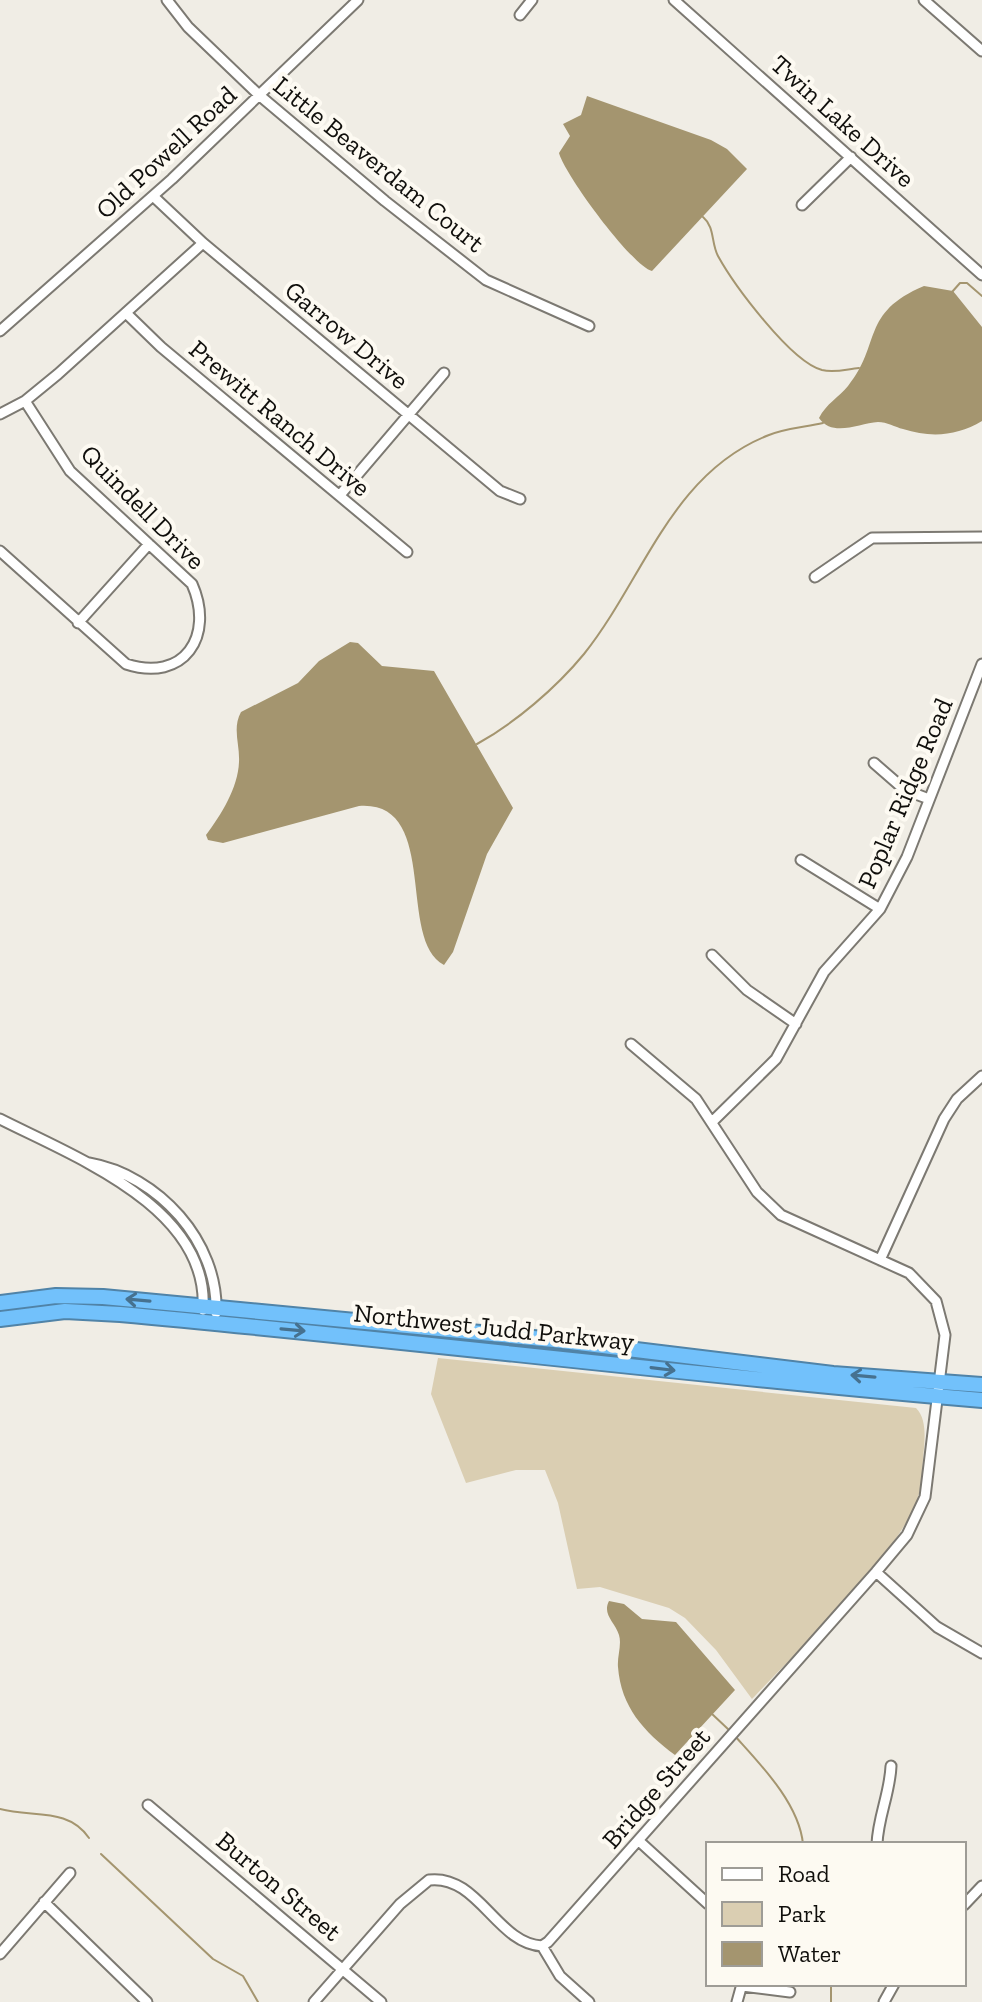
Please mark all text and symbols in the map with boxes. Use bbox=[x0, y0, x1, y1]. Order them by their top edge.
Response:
street label: Twin Lake Drive bbox=[764, 48, 922, 194]
street label: Little Beaverdam Court bbox=[267, 69, 491, 259]
street label: Old Powell Road bbox=[89, 79, 243, 225]
street label: Garrow Drive bbox=[279, 274, 415, 396]
street label: Prewitt Ranch Drive bbox=[183, 333, 377, 503]
street label: Quindell Drive bbox=[74, 438, 212, 576]
street label: Poplar Ridge Road bbox=[850, 693, 960, 893]
one-way arrow bbox=[126, 1292, 152, 1307]
street label: Northwest Judd Parkway bbox=[352, 1296, 637, 1358]
one-way arrow bbox=[279, 1323, 306, 1338]
one-way arrow bbox=[649, 1361, 676, 1376]
one-way arrow bbox=[850, 1368, 877, 1383]
street label: Bridge Street bbox=[595, 1721, 717, 1855]
street label: Burton Street bbox=[210, 1824, 348, 1948]
legend bbox=[706, 1842, 966, 1986]
text: Road bbox=[778, 1859, 830, 1888]
text: Park bbox=[778, 1899, 826, 1928]
text: Water bbox=[778, 1939, 841, 1968]

